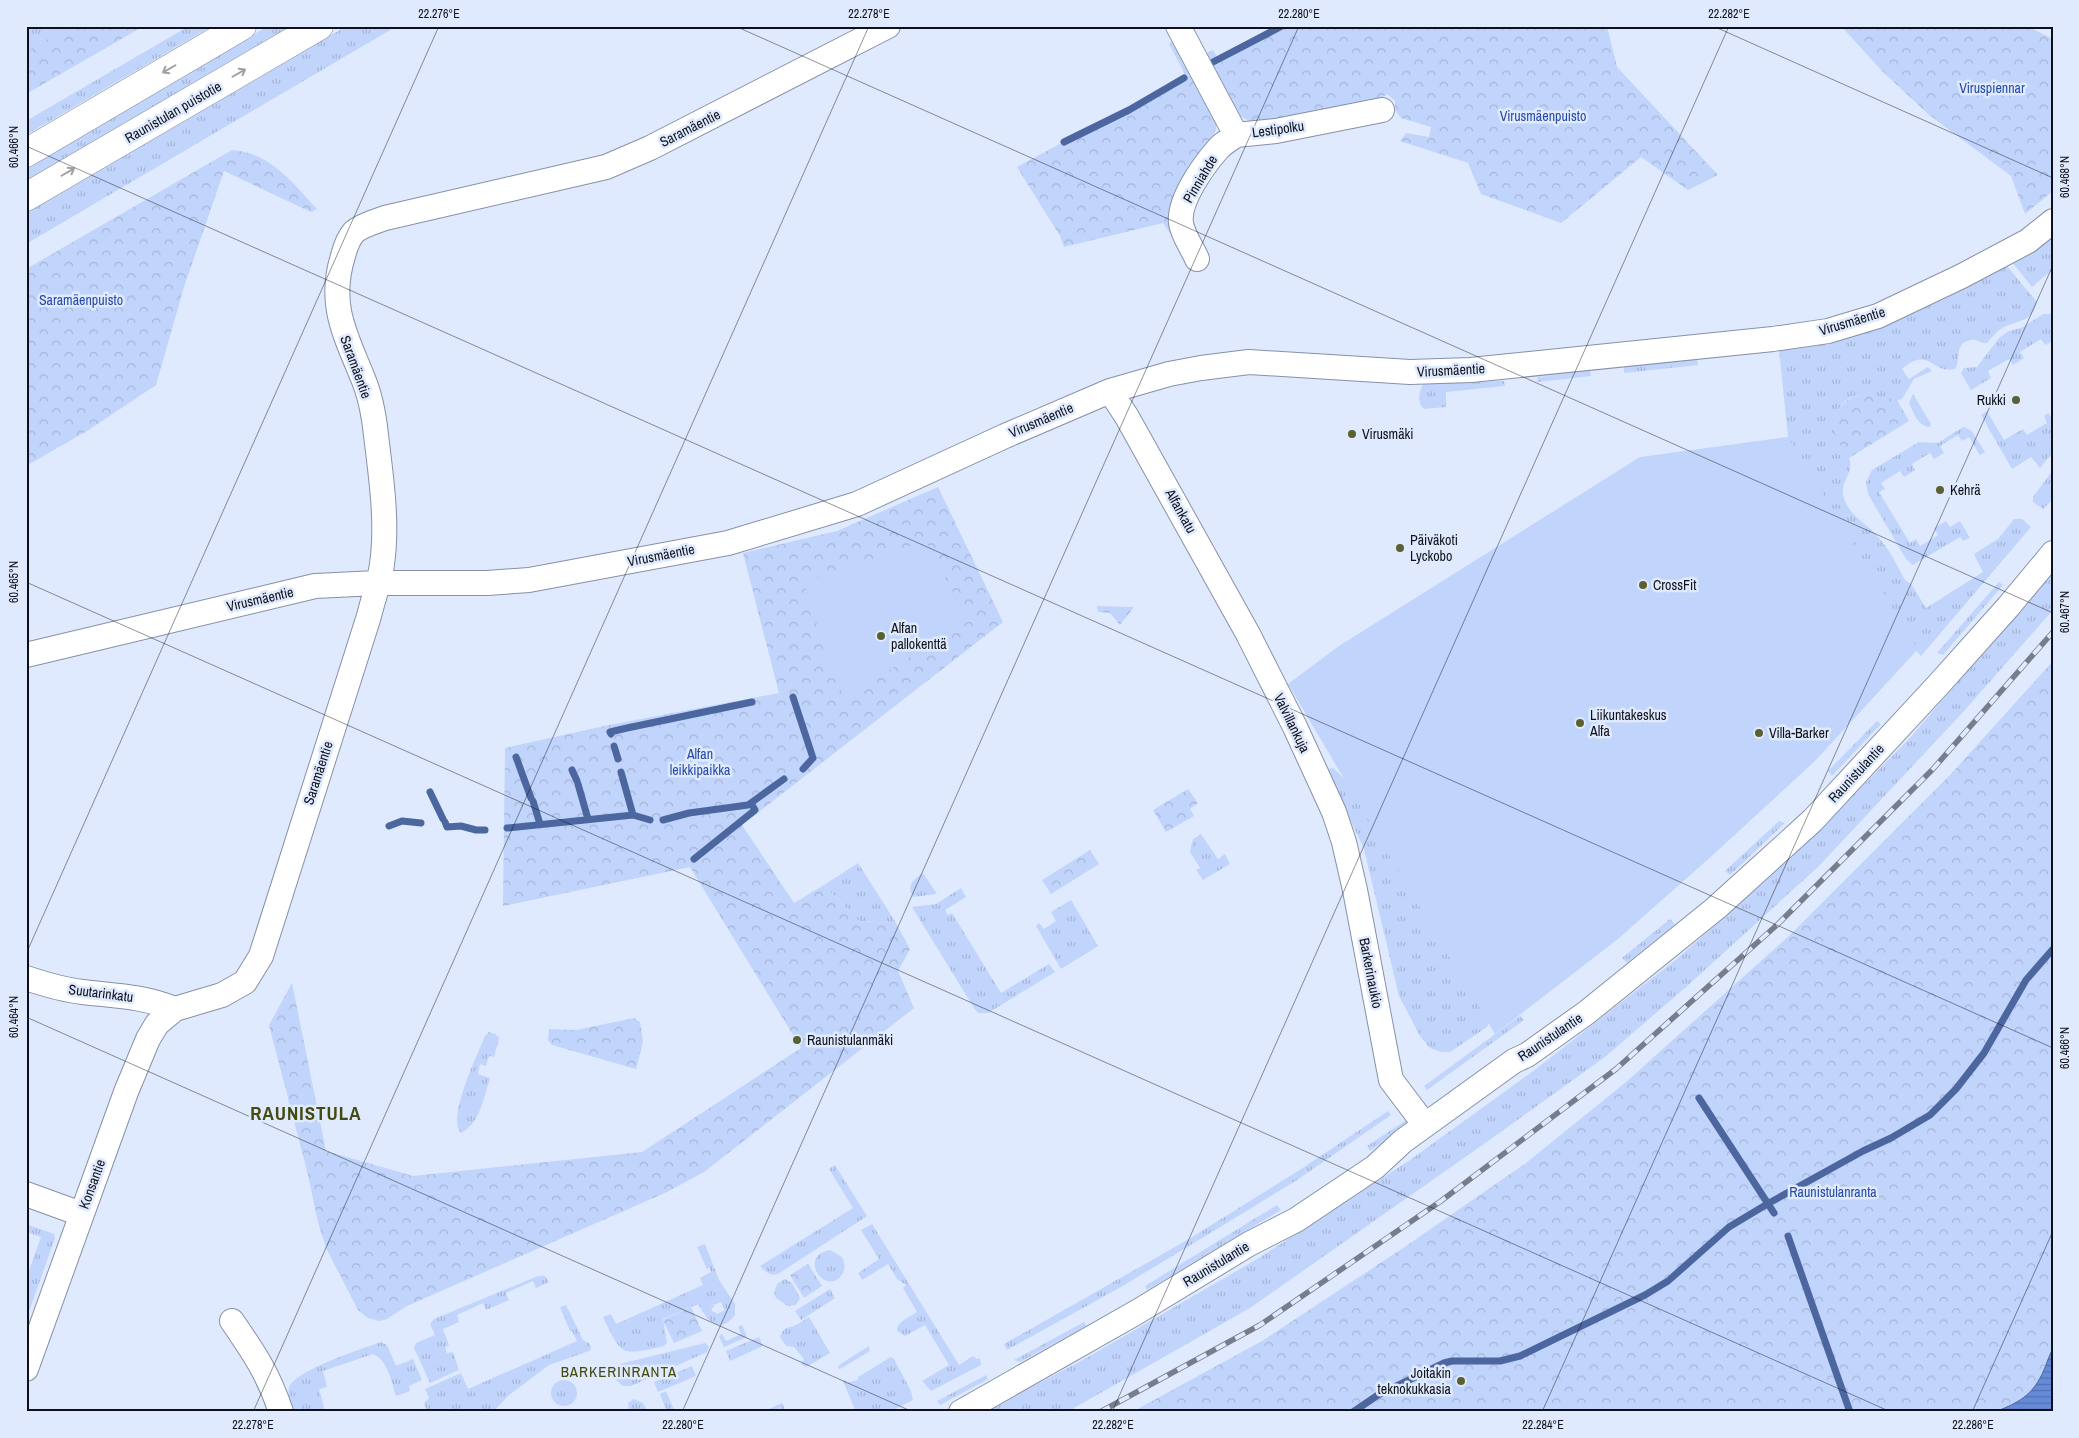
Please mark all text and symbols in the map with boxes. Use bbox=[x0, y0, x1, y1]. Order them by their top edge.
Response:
text: 22.276°E bbox=[418, 6, 460, 22]
text: 22.278°E bbox=[848, 6, 890, 22]
text: 22.280°E bbox=[1278, 6, 1320, 22]
text: 22.282°E bbox=[1708, 6, 1750, 22]
one-way arrow bbox=[163, 64, 177, 74]
one-way arrow bbox=[231, 67, 246, 77]
street label: Raunistulan puistotie bbox=[122, 77, 224, 147]
park label: Viruspiennar bbox=[1959, 79, 2025, 97]
street label: Saramäentie bbox=[657, 105, 723, 151]
park label: Virusmäenpuisto bbox=[1500, 107, 1586, 125]
street label: Lestipolku bbox=[1251, 116, 1305, 142]
text: 60.466°N bbox=[6, 126, 22, 168]
street label: Pinniahde bbox=[1179, 152, 1221, 206]
text: 60.468°N bbox=[2057, 156, 2073, 198]
one-way arrow bbox=[61, 167, 75, 177]
park label: Saramäenpuisto bbox=[39, 291, 123, 309]
street label: Virusmäentie bbox=[1817, 302, 1887, 340]
street label: Saramäentie bbox=[336, 333, 376, 401]
street label: Virusmäentie bbox=[1417, 359, 1485, 381]
place label: Rukki bbox=[1977, 391, 2006, 409]
marker: Rukki bbox=[2010, 394, 2022, 406]
street label: Virusmäentie bbox=[1006, 398, 1076, 442]
place label: Virusmäki bbox=[1362, 425, 1413, 443]
marker: Virusmäki bbox=[1346, 428, 1358, 440]
place label: Kehrä bbox=[1950, 481, 1981, 499]
marker: Kehrä bbox=[1934, 484, 1946, 496]
street label: Alfankatu bbox=[1161, 485, 1200, 536]
place label: Päiväkoti Lyckobo bbox=[1410, 531, 1458, 565]
street label: Virusmäentie bbox=[626, 540, 696, 570]
marker: Päiväkoti Lyckobo bbox=[1394, 542, 1406, 554]
text: 60.465°N bbox=[6, 561, 22, 603]
place label: CrossFit bbox=[1653, 576, 1696, 594]
marker: CrossFit bbox=[1637, 579, 1649, 591]
street label: Virusmäentie bbox=[225, 583, 295, 615]
text: 60.467°N bbox=[2057, 591, 2073, 633]
place label: Alfan pallokenttä bbox=[890, 619, 947, 653]
marker: Alfan pallokenttä bbox=[875, 630, 887, 642]
street label: Valvillankuja bbox=[1270, 690, 1314, 756]
place label: Liikuntakeskus Alfa bbox=[1589, 706, 1667, 740]
marker: Liikuntakeskus Alfa bbox=[1574, 717, 1586, 729]
place label: Villa-Barker bbox=[1769, 724, 1829, 742]
marker: Villa-Barker bbox=[1753, 727, 1765, 739]
street label: Saramäentie bbox=[299, 739, 337, 807]
street label: Raunistulantie bbox=[1824, 740, 1888, 806]
park label: Alfan leikkipaikka bbox=[670, 745, 731, 779]
street label: Barkerinaukio bbox=[1355, 936, 1387, 1010]
street label: Suutarinkatu bbox=[68, 980, 134, 1006]
text: 60.464°N bbox=[6, 996, 22, 1038]
street label: Raunistulantie bbox=[1514, 1009, 1586, 1065]
text: 60.466°N bbox=[2057, 1027, 2073, 1069]
place label: Raunistulanmäki bbox=[807, 1031, 893, 1049]
marker: Raunistulanmäki bbox=[791, 1034, 803, 1046]
district label: RAUNISTULA bbox=[250, 1100, 362, 1126]
street label: Konsantie bbox=[75, 1157, 109, 1211]
park label: Raunistulanranta bbox=[1789, 1183, 1877, 1201]
street label: Raunistulantie bbox=[1180, 1237, 1252, 1291]
district label: BARKERINRANTA bbox=[561, 1361, 677, 1382]
place label: Joitakin teknokukkasia bbox=[1378, 1364, 1452, 1398]
marker: Joitakin teknokukkasia bbox=[1455, 1375, 1467, 1387]
text: 22.278°E bbox=[232, 1417, 274, 1433]
text: 22.280°E bbox=[662, 1417, 704, 1433]
text: 22.282°E bbox=[1092, 1417, 1134, 1433]
text: 22.284°E bbox=[1522, 1417, 1564, 1433]
text: 22.286°E bbox=[1952, 1417, 1994, 1433]

